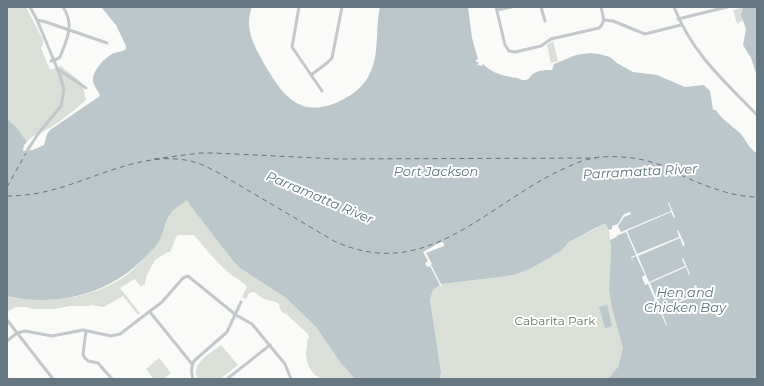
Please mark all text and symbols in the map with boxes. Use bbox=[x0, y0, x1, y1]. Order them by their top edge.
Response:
water label: Parramatta River bbox=[582, 160, 698, 182]
water label: Port Jackson bbox=[394, 163, 478, 179]
water label: Parramatta River bbox=[264, 167, 377, 227]
water label: Hen and Chicken Bay bbox=[644, 284, 727, 315]
park label: Cabarita Park bbox=[515, 313, 596, 328]

